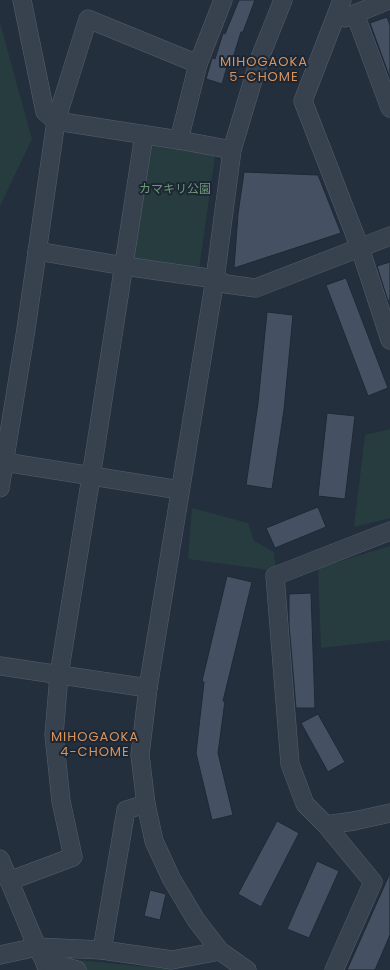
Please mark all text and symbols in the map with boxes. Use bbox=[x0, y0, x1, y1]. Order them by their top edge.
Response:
district label: MIHOGAOKA 5-CHOME bbox=[220, 52, 308, 86]
park label: カマキリ公園 bbox=[139, 180, 211, 197]
district label: MIHOGAOKA 4-CHOME bbox=[51, 727, 139, 761]

